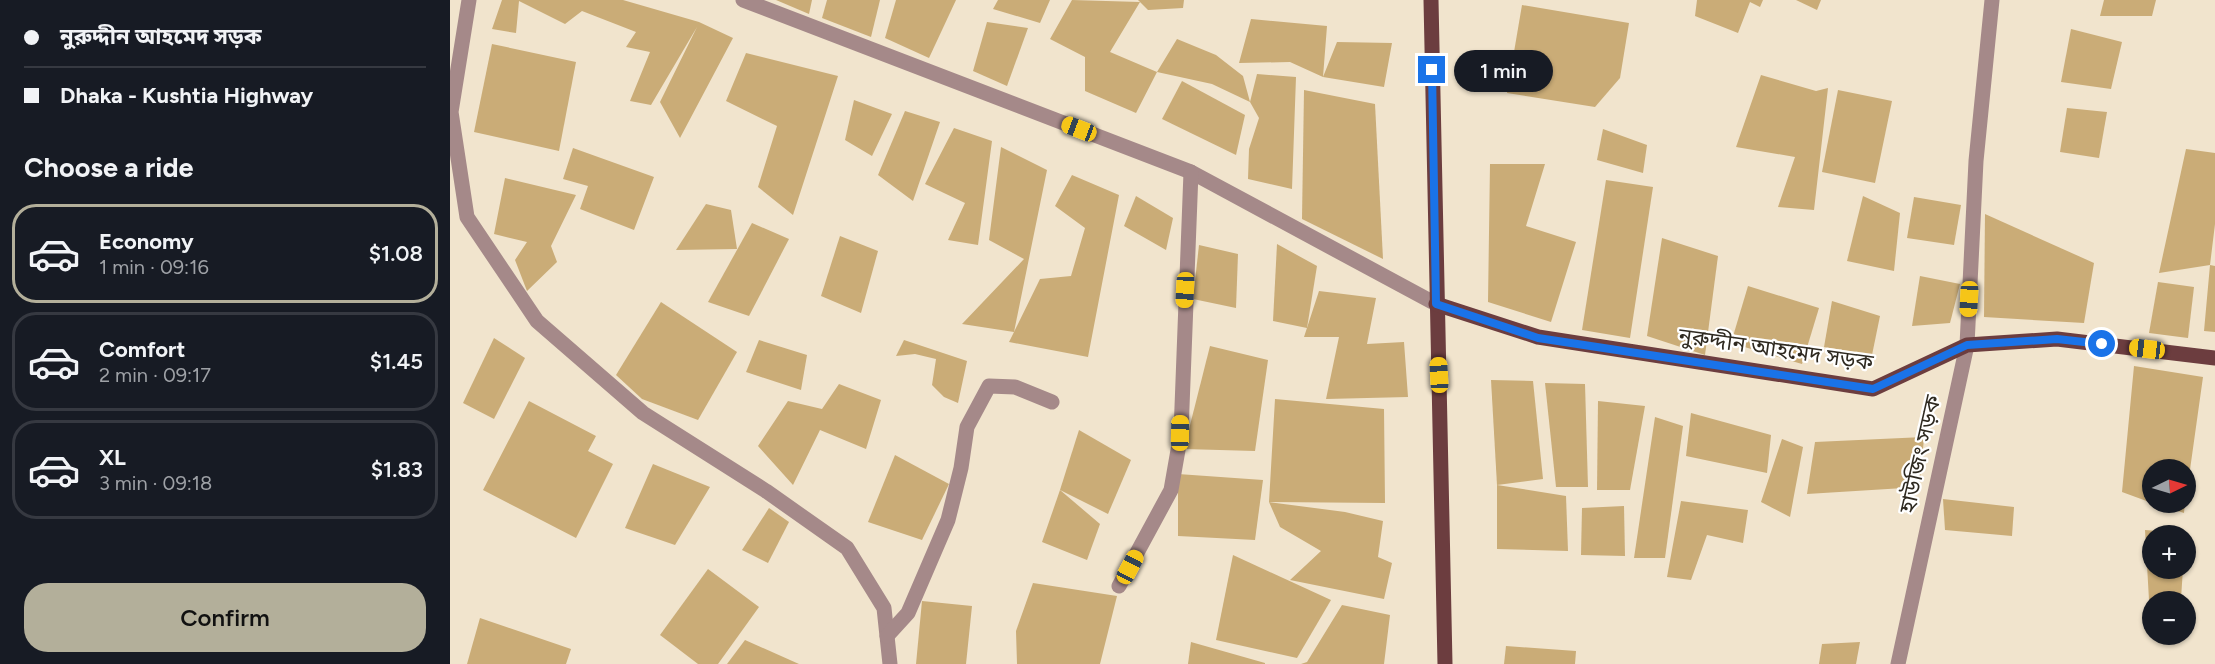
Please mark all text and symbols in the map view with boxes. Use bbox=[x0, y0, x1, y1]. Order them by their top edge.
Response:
text: নুরুদ্দীন আহমেদ সড়ক bbox=[60, 23, 262, 50]
callout: 1 min bbox=[1453, 49, 1552, 91]
route end bbox=[1418, 56, 1445, 83]
text: 1 min bbox=[1480, 59, 1527, 83]
text: Dhaka - Kushtia Highway bbox=[60, 82, 313, 109]
car bbox=[1059, 114, 1099, 144]
text: Choose a ride bbox=[24, 151, 193, 184]
icon: car bbox=[27, 227, 81, 281]
text: Economy bbox=[99, 228, 194, 255]
text: $1.08 bbox=[369, 240, 423, 267]
text: 1 min · 09:16 bbox=[99, 255, 209, 279]
car bbox=[1175, 272, 1195, 308]
car bbox=[1959, 281, 1979, 317]
street label: নুরুদ্দীন আহমেদ সড়ক bbox=[1676, 322, 1875, 376]
route start bbox=[2088, 330, 2115, 357]
icon: car bbox=[27, 335, 81, 389]
text: Comfort bbox=[99, 336, 185, 363]
car bbox=[2128, 338, 2166, 360]
text: $1.45 bbox=[370, 348, 423, 375]
car bbox=[1429, 357, 1449, 393]
text: 2 min · 09:17 bbox=[99, 363, 211, 387]
street label: হাউজিং সড়ক bbox=[1893, 392, 1947, 517]
car bbox=[1171, 415, 1189, 451]
icon: car bbox=[27, 443, 81, 497]
text: XL bbox=[99, 444, 126, 471]
text: $1.83 bbox=[371, 456, 423, 483]
north arrow bbox=[2142, 459, 2196, 513]
map controls bbox=[2142, 459, 2196, 645]
text: 3 min · 09:18 bbox=[99, 471, 212, 495]
button: + bbox=[2142, 525, 2196, 579]
car bbox=[1114, 547, 1146, 587]
button: Confirm bbox=[24, 583, 426, 652]
button: − bbox=[2142, 591, 2196, 645]

